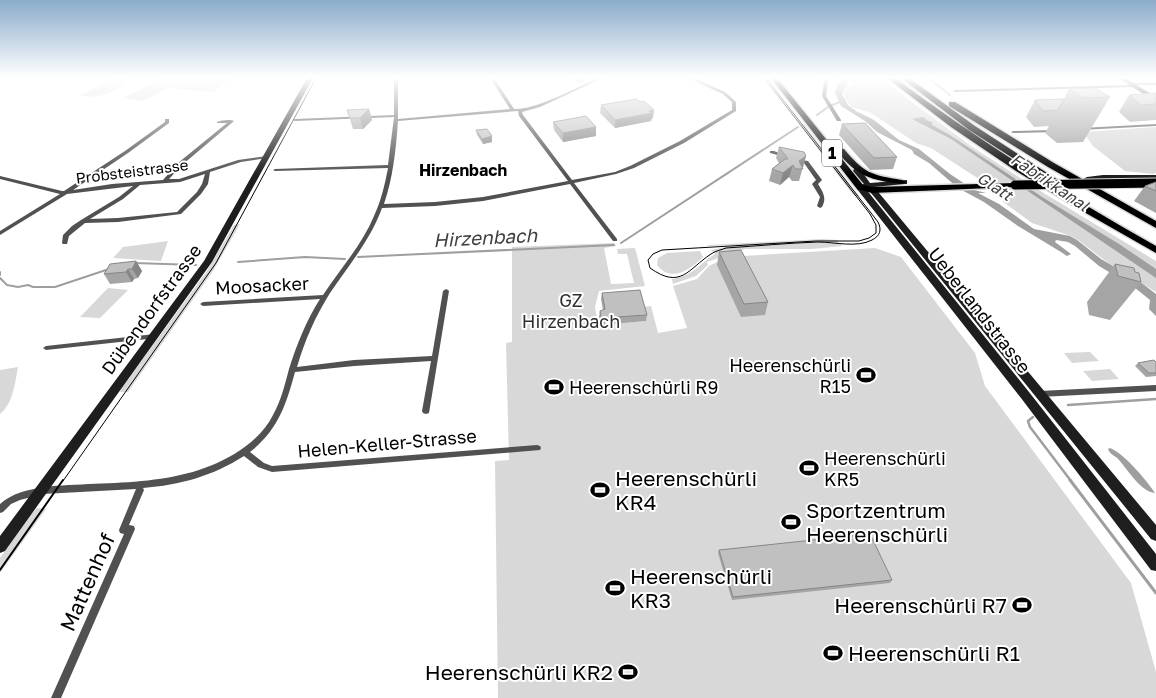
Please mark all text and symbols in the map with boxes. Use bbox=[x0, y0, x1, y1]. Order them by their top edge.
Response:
road number: 1 bbox=[822, 140, 842, 167]
water label: Fabrikkanal bbox=[1007, 149, 1093, 216]
street label: Probsteistrasse bbox=[75, 155, 190, 187]
district label: Hirzenbach bbox=[419, 160, 507, 180]
water label: Glatt bbox=[974, 167, 1018, 206]
water label: Hirzenbach bbox=[432, 223, 539, 251]
street label: Dübendorfstrasse bbox=[96, 240, 206, 378]
street label: Ueberlandstrasse bbox=[924, 243, 1036, 377]
street label: Moosacker bbox=[215, 272, 309, 298]
park label: GZ Hirzenbach bbox=[522, 289, 620, 332]
place label: Heerenschürli R15 bbox=[729, 354, 851, 397]
sports icon: Heerenschürli R15 bbox=[855, 364, 877, 386]
sports icon: Heerenschürli R9 bbox=[543, 376, 565, 398]
place label: Heerenschürli R9 bbox=[569, 376, 718, 398]
street label: Helen-Keller-Strasse bbox=[296, 424, 478, 462]
place label: Heerenschürli KR5 bbox=[824, 447, 946, 490]
sports icon: Heerenschürli KR5 bbox=[798, 457, 820, 479]
place label: Heerenschürli KR4 bbox=[615, 465, 757, 515]
sports icon: Heerenschürli KR4 bbox=[589, 479, 611, 501]
place label: Sportzentrum Heerenschürli bbox=[806, 497, 948, 547]
sports icon: Sportzentrum Heerenschürli bbox=[780, 511, 802, 533]
street label: Mattenhof bbox=[54, 529, 120, 635]
place label: Heerenschürli KR3 bbox=[630, 563, 772, 613]
sports icon: Heerenschürli KR3 bbox=[604, 577, 626, 599]
place label: Heerenschürli R7 bbox=[834, 592, 1007, 618]
sports icon: Heerenschürli R7 bbox=[1011, 594, 1033, 616]
place label: Heerenschürli R1 bbox=[848, 640, 1020, 666]
sports icon: Heerenschürli R1 bbox=[822, 642, 844, 664]
place label: Heerenschürli KR2 bbox=[425, 659, 613, 685]
sports icon: Heerenschürli KR2 bbox=[617, 661, 639, 683]

